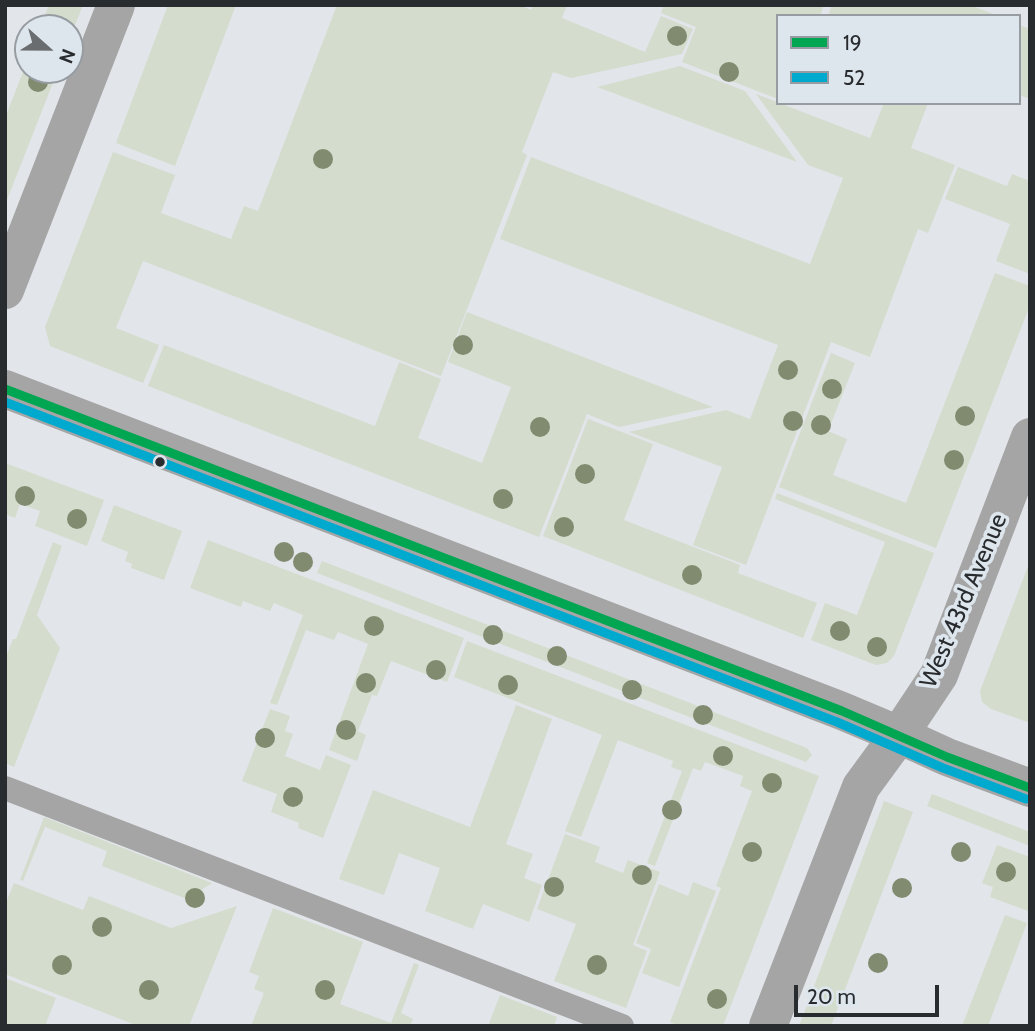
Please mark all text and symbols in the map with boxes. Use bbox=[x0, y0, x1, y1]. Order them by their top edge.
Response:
north arrow bbox=[14, 14, 84, 84]
legend bbox=[776, 14, 1021, 105]
text: 19 bbox=[843, 30, 862, 55]
text: N bbox=[54, 46, 80, 66]
text: 52 bbox=[843, 65, 865, 90]
unlabelled marker bbox=[153, 455, 167, 469]
street label: West 43rd Avenue bbox=[914, 510, 1014, 692]
scale bar bbox=[797, 972, 942, 1016]
text: 20 m bbox=[807, 984, 856, 1009]

